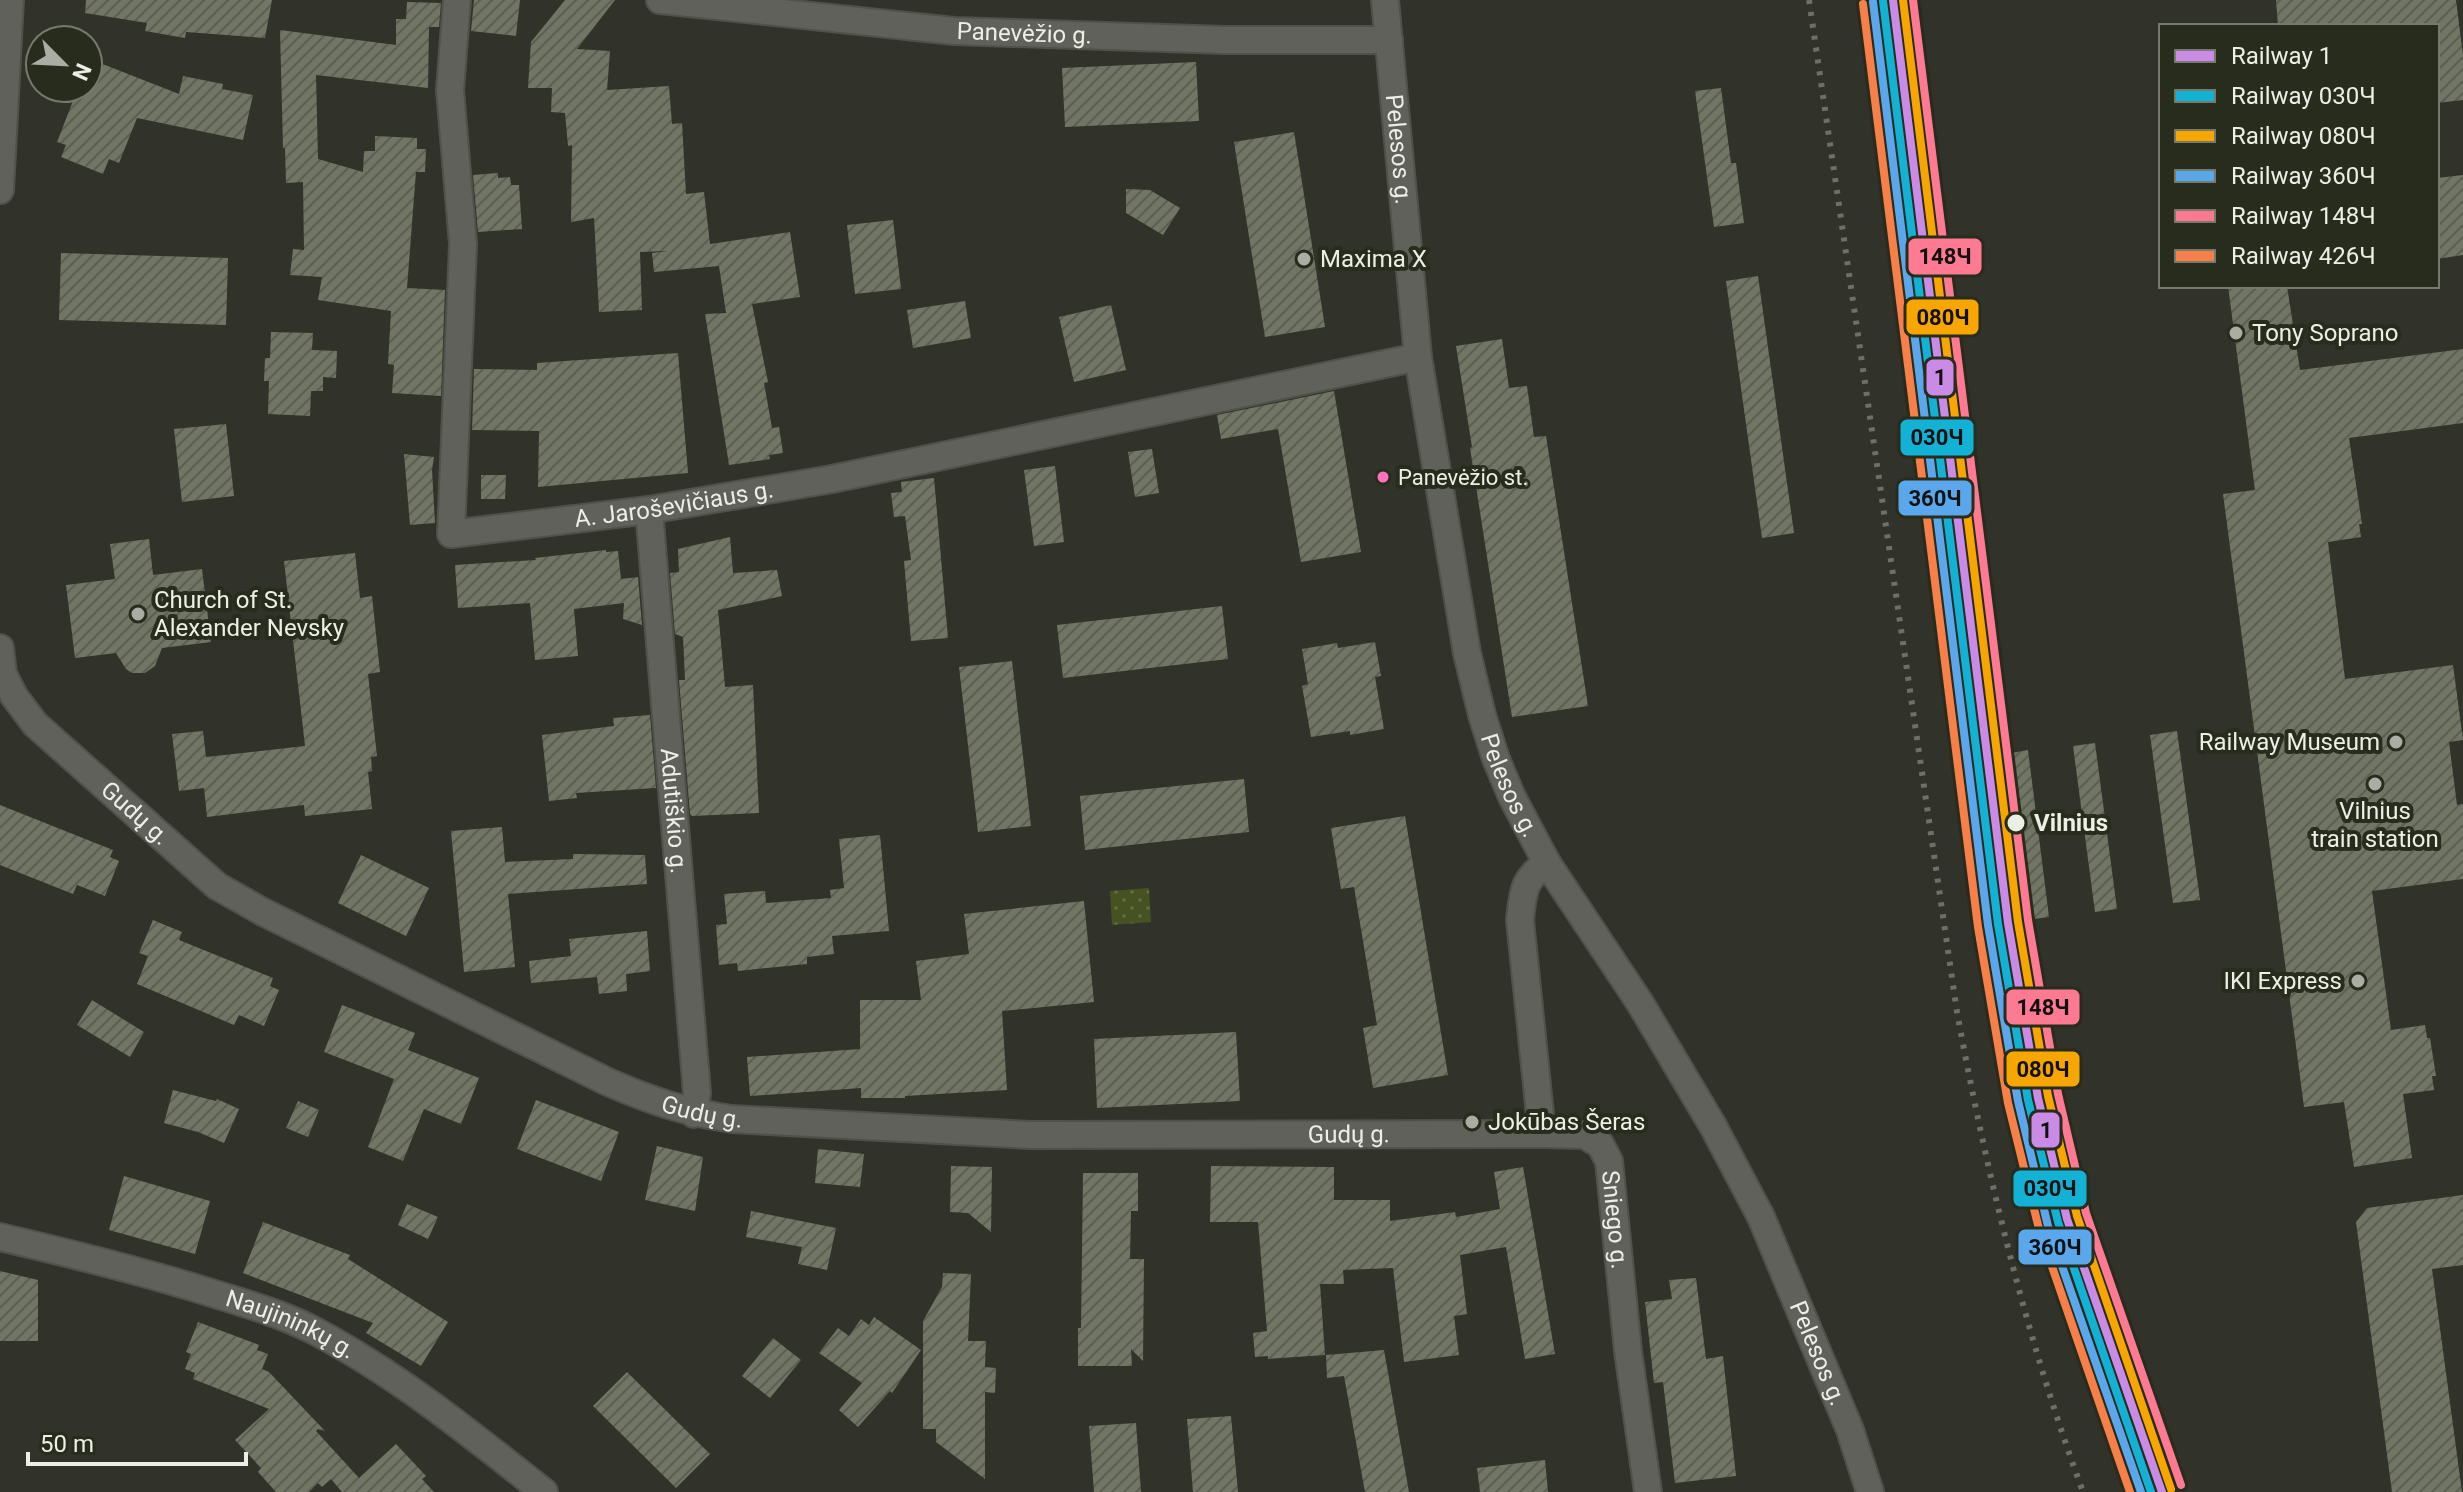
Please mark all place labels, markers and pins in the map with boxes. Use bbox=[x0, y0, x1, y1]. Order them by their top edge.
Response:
place label: Maxima X bbox=[1320, 245, 1427, 273]
marker: Maxima X bbox=[1295, 250, 1313, 268]
place label: Tony Soprano bbox=[2252, 319, 2398, 347]
marker: Tony Soprano bbox=[2227, 324, 2245, 342]
place label: Panevėžio st. bbox=[1398, 465, 1528, 490]
marker: Panevėžio st. bbox=[1375, 469, 1391, 485]
place label: Church of St. Alexander Nevsky bbox=[154, 586, 345, 642]
marker: Church of St. Alexander Nevsky bbox=[129, 605, 147, 623]
place label: Railway Museum bbox=[2199, 728, 2380, 756]
marker: Railway Museum bbox=[2387, 733, 2405, 751]
marker: Vilnius train station bbox=[2366, 775, 2384, 793]
place label: Vilnius train station bbox=[2311, 797, 2439, 853]
place label: Vilnius bbox=[2034, 809, 2108, 837]
marker: Vilnius bbox=[2005, 812, 2027, 834]
place label: IKI Express bbox=[2224, 967, 2342, 995]
marker: IKI Express bbox=[2349, 972, 2367, 990]
place label: Jokūbas Šeras bbox=[1488, 1108, 1645, 1136]
marker: Jokūbas Šeras bbox=[1463, 1113, 1481, 1131]

